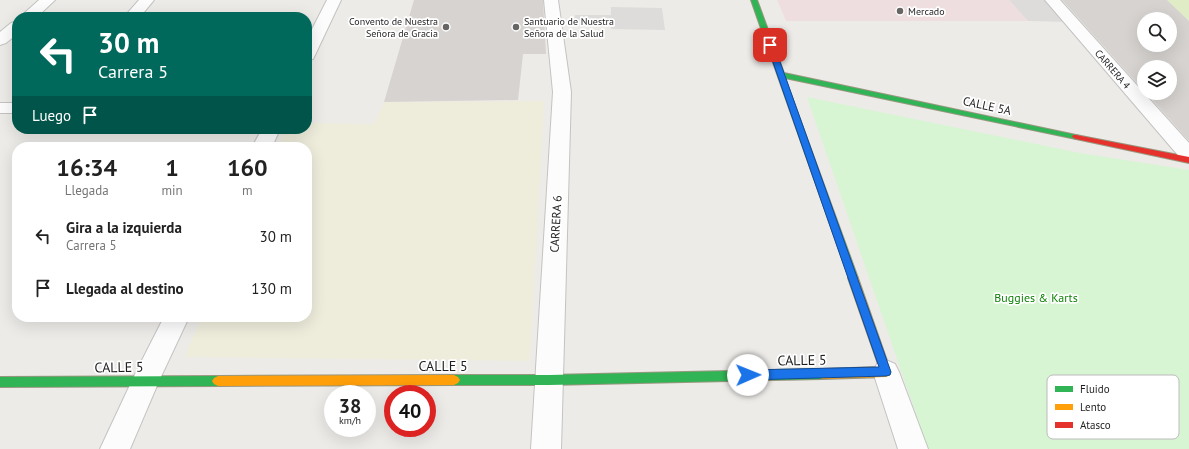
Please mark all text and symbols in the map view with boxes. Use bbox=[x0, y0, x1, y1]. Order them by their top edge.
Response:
place label: Mercado bbox=[908, 5, 945, 18]
marker: Mercado bbox=[895, 6, 905, 16]
map controls bbox=[1137, 12, 1177, 100]
button: search bbox=[1137, 12, 1177, 52]
place label: Convento de Nuestra Señora de Gracia bbox=[349, 15, 438, 40]
place label: Santuario de Nuestra Señora de la Salud bbox=[524, 15, 614, 40]
marker: Convento de Nuestra Señora de Gracia bbox=[441, 22, 451, 32]
marker: Santuario de Nuestra Señora de la Salud bbox=[511, 22, 521, 32]
text: 30 m bbox=[98, 24, 159, 61]
icon: left bbox=[32, 28, 84, 80]
pin bbox=[753, 28, 787, 62]
icon: arrive bbox=[759, 34, 781, 56]
street label: CARRERA 4 bbox=[1092, 47, 1134, 92]
text: Carrera 5 bbox=[98, 60, 168, 83]
button: layers bbox=[1137, 60, 1177, 100]
street label: CALLE 5A bbox=[962, 93, 1013, 118]
icon: arrive bbox=[79, 104, 101, 126]
text: Luego bbox=[32, 106, 71, 125]
text: 16:34 bbox=[56, 152, 117, 183]
text: 1 bbox=[165, 152, 179, 183]
text: 160 bbox=[227, 152, 268, 183]
text: Llegada bbox=[65, 182, 109, 199]
text: min bbox=[161, 182, 183, 199]
text: m bbox=[242, 182, 253, 199]
street label: CARRERA 6 bbox=[547, 195, 564, 253]
text: Gira a la izquierda bbox=[66, 218, 182, 237]
icon: left bbox=[32, 225, 54, 247]
text: 30 m bbox=[259, 227, 292, 246]
text: Carrera 5 bbox=[66, 237, 117, 254]
icon: arrive bbox=[32, 277, 54, 299]
text: Llegada al destino bbox=[66, 279, 184, 298]
text: 130 m bbox=[251, 279, 292, 298]
park label: Buggies & Karts bbox=[994, 290, 1078, 305]
street label: CALLE 5 bbox=[777, 351, 827, 369]
position arrow bbox=[727, 354, 769, 396]
street label: CALLE 5 bbox=[418, 357, 468, 375]
street label: CALLE 5 bbox=[94, 358, 144, 376]
legend bbox=[1047, 375, 1179, 439]
text: Fluido bbox=[1080, 382, 1110, 396]
speed limit sign: 40 bbox=[384, 385, 436, 437]
text: 38 bbox=[339, 393, 361, 419]
text: Lento bbox=[1080, 400, 1106, 414]
text: km/h bbox=[339, 414, 361, 427]
text: Atasco bbox=[1080, 418, 1111, 432]

